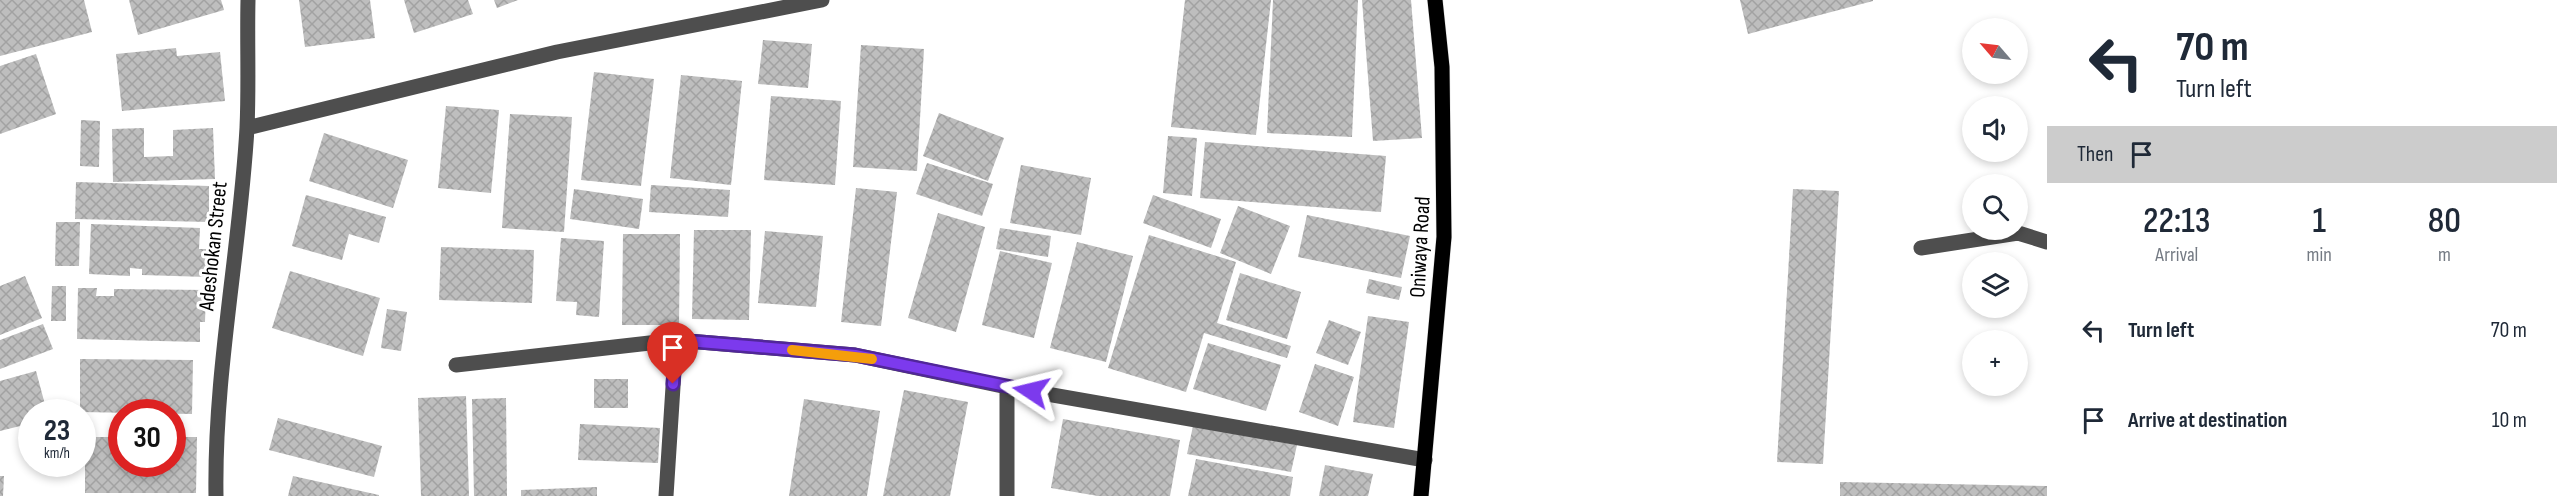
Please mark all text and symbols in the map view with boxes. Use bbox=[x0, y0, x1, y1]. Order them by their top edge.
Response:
north arrow bbox=[1962, 18, 2028, 84]
map controls bbox=[1962, 18, 2028, 396]
text: 70 m bbox=[2176, 22, 2249, 73]
icon: left bbox=[2077, 24, 2155, 102]
text: Turn left bbox=[2176, 73, 2252, 105]
button: sound bbox=[1962, 96, 2028, 162]
icon: arrive bbox=[2125, 138, 2158, 171]
text: Then bbox=[2077, 141, 2113, 168]
button: search bbox=[1962, 174, 2028, 240]
street label: Adeshokan Street bbox=[193, 180, 234, 313]
street label: Oniwaya Road bbox=[1404, 196, 1437, 298]
text: 22:13 bbox=[2143, 200, 2211, 243]
text: 1 bbox=[2312, 200, 2326, 243]
text: 80 bbox=[2428, 200, 2461, 243]
text: Arrival bbox=[2155, 243, 2198, 267]
text: min bbox=[2307, 243, 2332, 267]
text: m bbox=[2438, 243, 2451, 267]
button: layers bbox=[1962, 252, 2028, 318]
icon: left bbox=[2077, 314, 2110, 347]
text: Turn left bbox=[2128, 317, 2194, 344]
text: 70 m bbox=[2491, 317, 2527, 344]
pin bbox=[647, 322, 698, 384]
button: + bbox=[1962, 330, 2028, 396]
icon: arrive bbox=[656, 331, 689, 364]
position arrow bbox=[999, 359, 1063, 423]
speed limit sign: 30 bbox=[108, 399, 186, 477]
icon: arrive bbox=[2077, 404, 2110, 437]
text: Arrive at destination bbox=[2128, 407, 2287, 434]
text: 10 m bbox=[2492, 407, 2527, 434]
text: 23 bbox=[44, 413, 70, 449]
text: km/h bbox=[44, 444, 70, 463]

